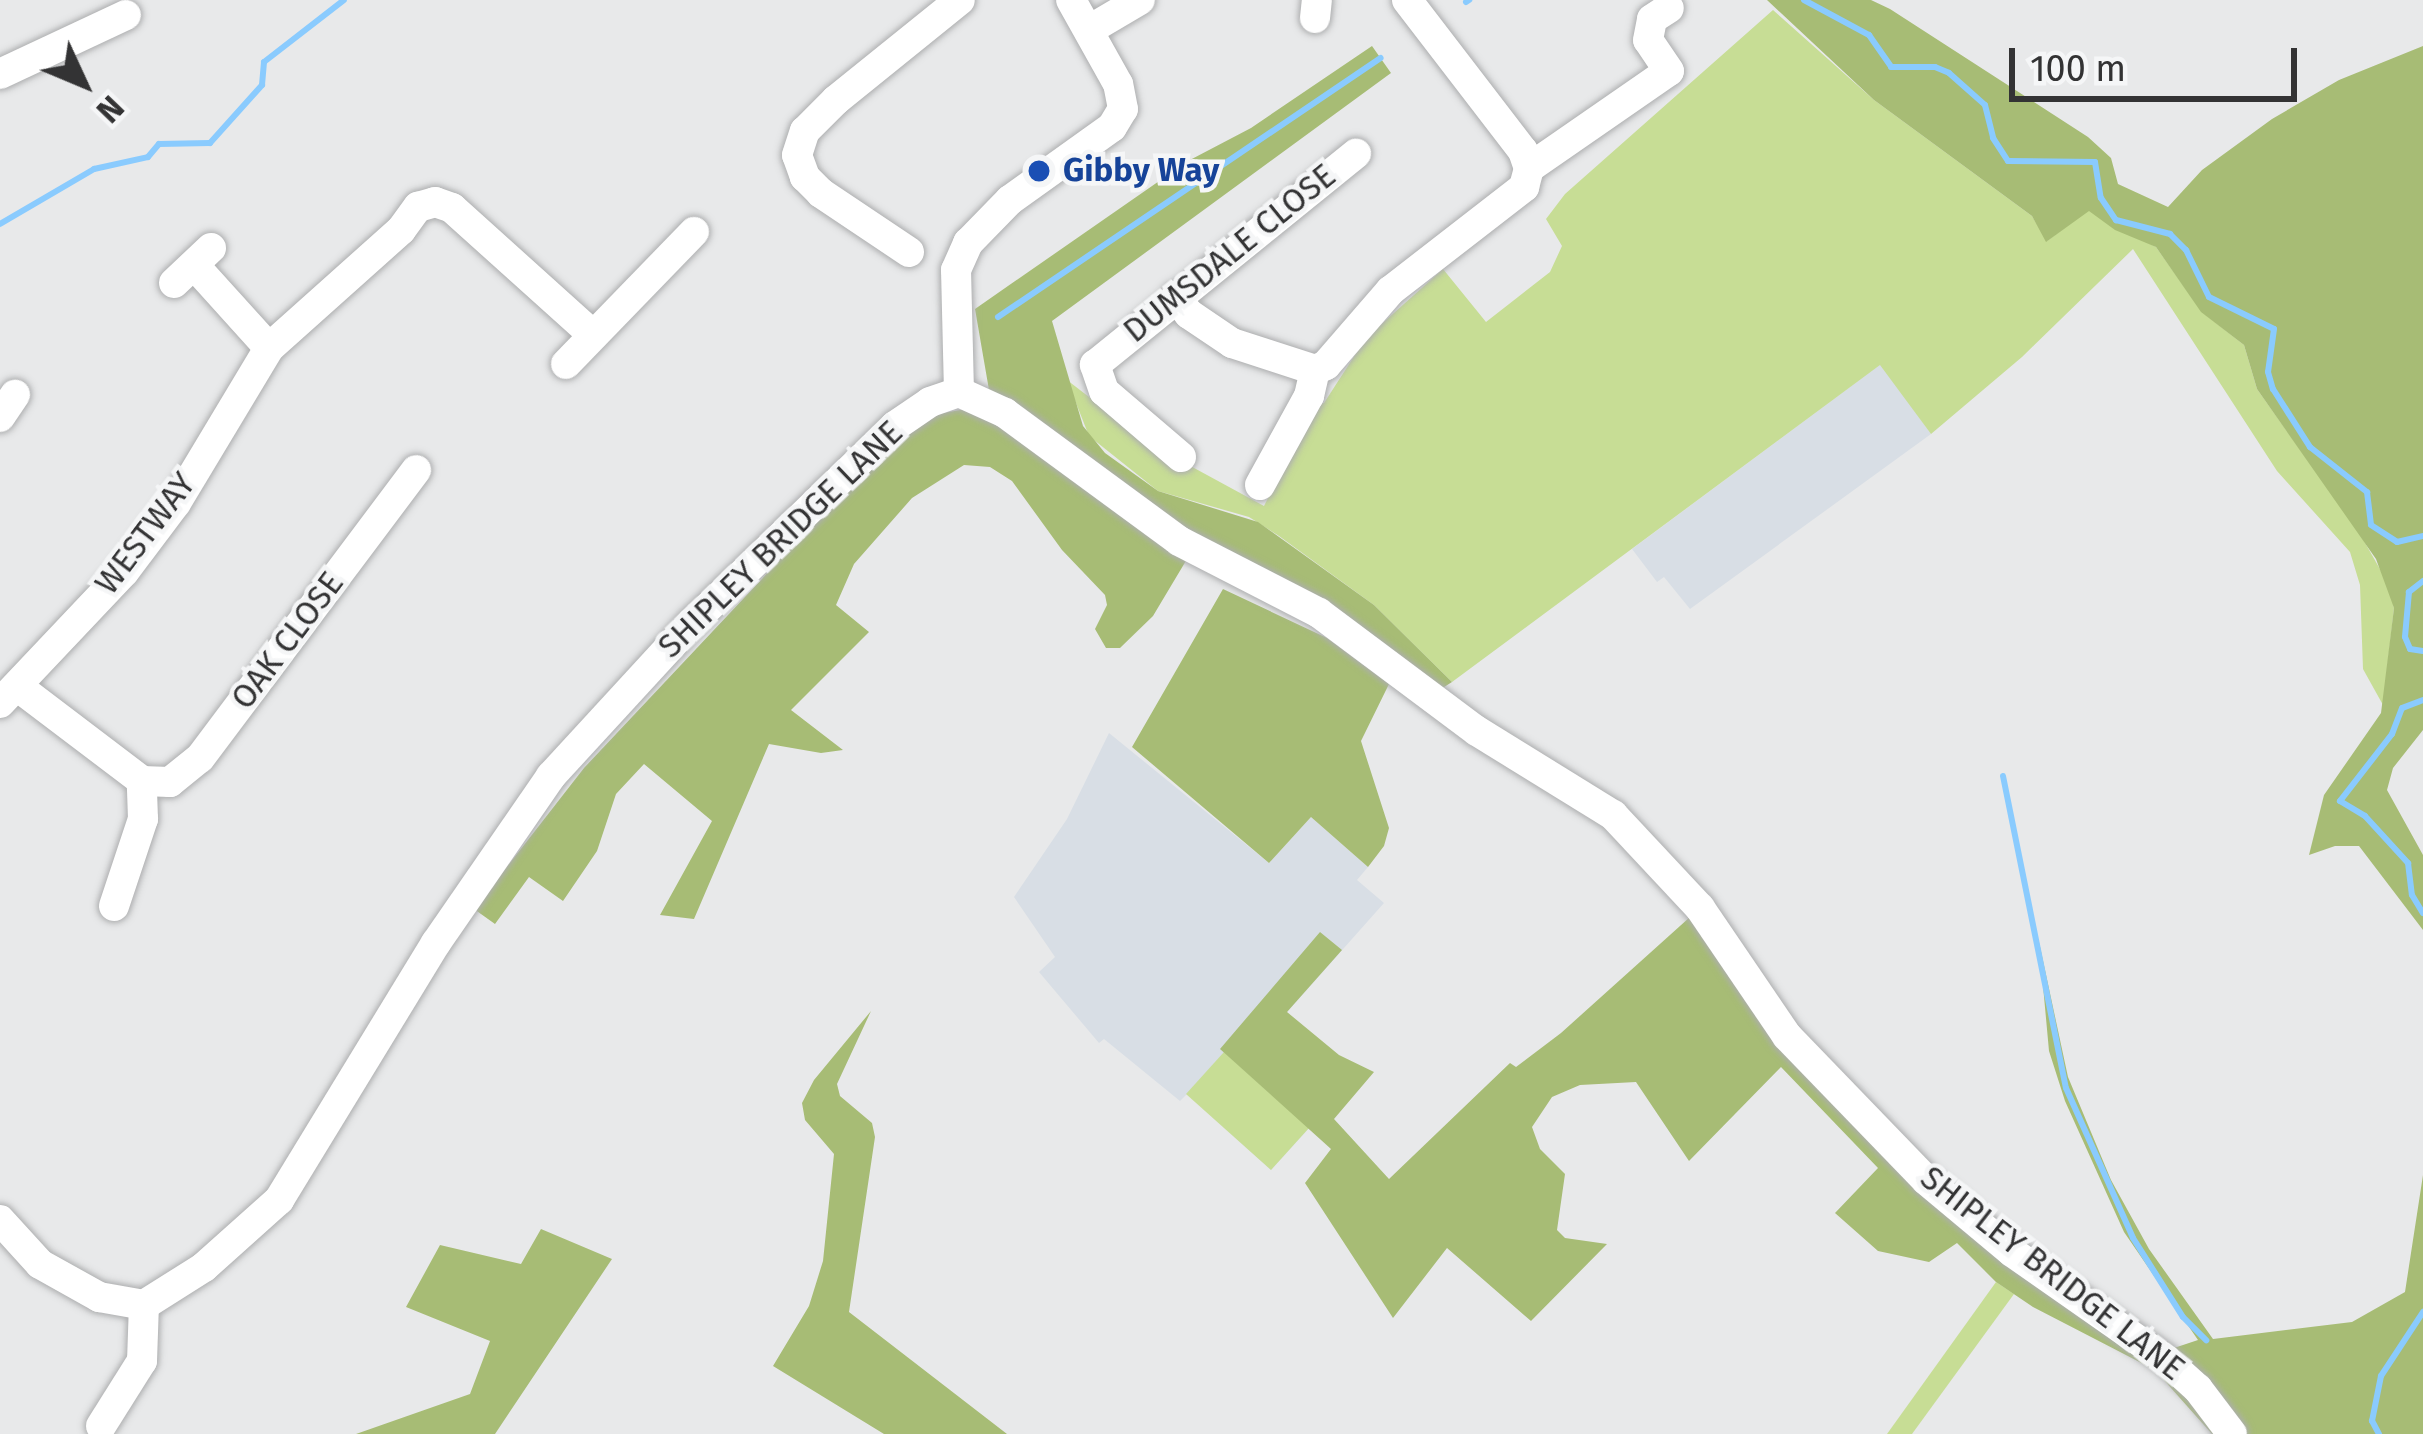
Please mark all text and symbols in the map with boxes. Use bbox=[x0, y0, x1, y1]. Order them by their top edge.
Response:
north arrow bbox=[24, 24, 144, 144]
scale bar bbox=[2015, 24, 2303, 98]
text: 100 m bbox=[2030, 47, 2126, 91]
text: N bbox=[88, 87, 132, 131]
place label: Gibby Way bbox=[1063, 151, 1219, 191]
street label: DUMSDALE CLOSE bbox=[1116, 157, 1344, 351]
marker: Gibby Way bbox=[1026, 158, 1052, 184]
street label: SHIPLEY BRIDGE LANE bbox=[651, 413, 911, 667]
street label: WESTWAY bbox=[88, 466, 204, 602]
street label: OAK CLOSE bbox=[224, 565, 352, 717]
street label: SHIPLEY BRIDGE LANE bbox=[1912, 1159, 2192, 1389]

